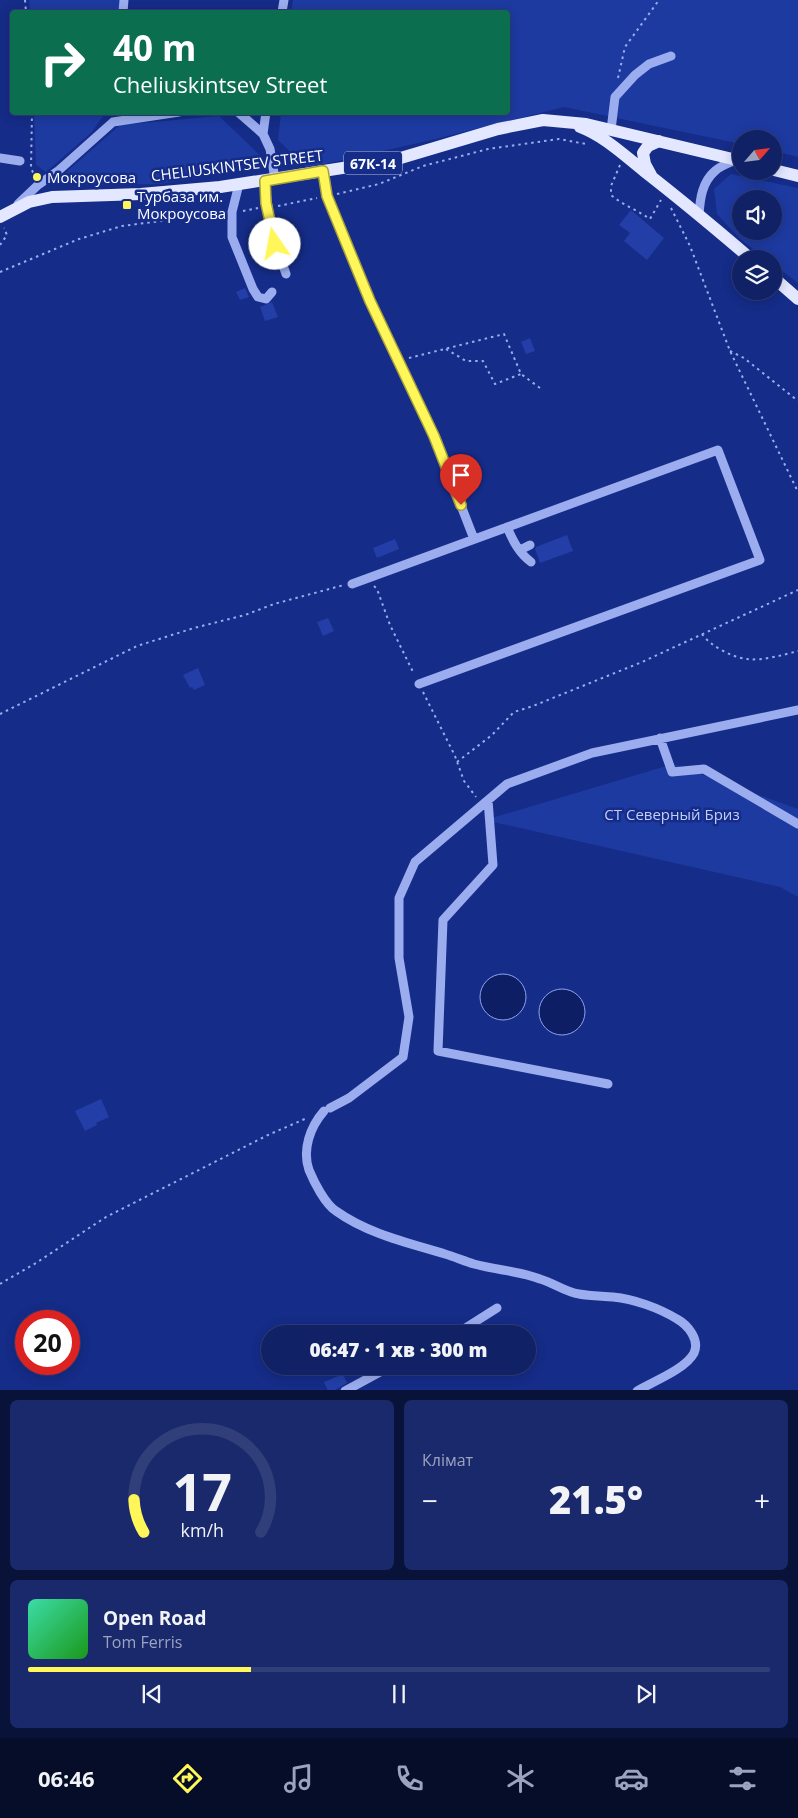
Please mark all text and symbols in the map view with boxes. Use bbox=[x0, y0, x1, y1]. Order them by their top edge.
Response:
text: 40 m bbox=[113, 24, 196, 71]
icon: right bbox=[30, 30, 95, 95]
text: Cheliuskintsev Street bbox=[113, 69, 327, 99]
north arrow bbox=[732, 130, 782, 180]
map controls bbox=[732, 130, 782, 300]
street label: CHELIUSKINTSEV STREET bbox=[150, 144, 325, 185]
road number: 67К-14 bbox=[344, 152, 402, 174]
place label: Мокроусова bbox=[47, 167, 136, 187]
marker: Мокроусова bbox=[31, 171, 43, 183]
place label: Турбаза им. Мокроусова bbox=[137, 186, 226, 223]
button: sound bbox=[732, 190, 782, 240]
marker: Турбаза им. Мокроусова bbox=[121, 199, 133, 211]
position arrow bbox=[248, 217, 300, 269]
button: layers bbox=[732, 250, 782, 300]
pin bbox=[440, 454, 482, 505]
icon: arrive bbox=[447, 461, 475, 489]
park label: СТ Северный Бриз bbox=[604, 804, 740, 824]
speed limit sign: 20 bbox=[15, 1310, 80, 1375]
text: 06:47 · 1 хв · 300 m bbox=[309, 1337, 488, 1363]
text: Клімат bbox=[422, 1449, 473, 1471]
text: 17 bbox=[172, 1455, 232, 1526]
text: 21.5° bbox=[549, 1473, 643, 1525]
text: − bbox=[422, 1481, 438, 1519]
text: + bbox=[754, 1481, 770, 1519]
text: km/h bbox=[180, 1518, 224, 1542]
text: Open Road bbox=[103, 1605, 207, 1631]
text: Tom Ferris bbox=[103, 1631, 182, 1653]
icon: previous bbox=[138, 1680, 166, 1708]
icon: pause bbox=[385, 1680, 413, 1708]
icon: next bbox=[632, 1680, 660, 1708]
icon: directions bbox=[170, 1761, 205, 1796]
icon: music bbox=[281, 1761, 316, 1796]
icon: phone bbox=[392, 1761, 427, 1796]
icon: climate bbox=[503, 1761, 538, 1796]
icon: car bbox=[614, 1761, 649, 1796]
icon: filters bbox=[725, 1761, 760, 1796]
text: 06:46 bbox=[38, 1763, 95, 1793]

